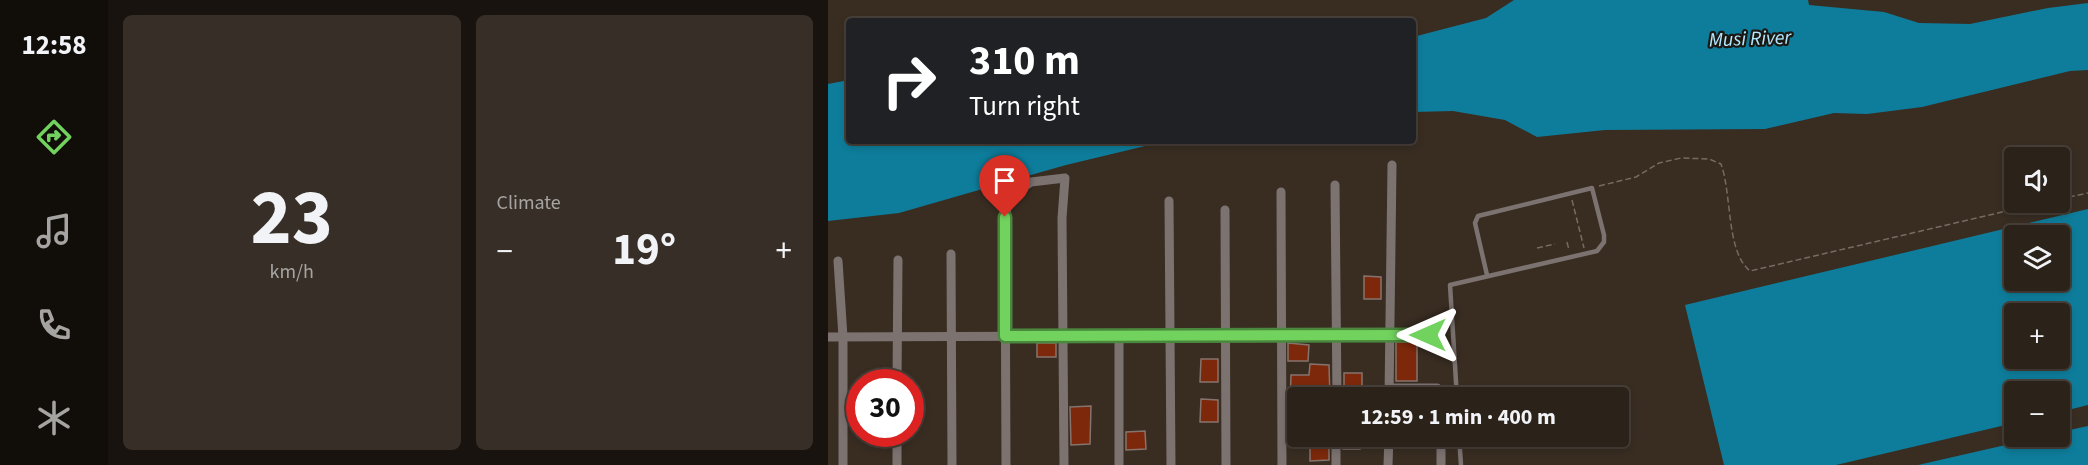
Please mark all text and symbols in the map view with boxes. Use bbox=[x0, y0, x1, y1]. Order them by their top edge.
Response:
water label: Musi River bbox=[1708, 24, 1793, 54]
text: 12:58 bbox=[21, 26, 87, 65]
text: 310 m bbox=[969, 31, 1080, 91]
icon: right bbox=[870, 42, 948, 120]
text: Turn right bbox=[969, 87, 1080, 126]
icon: directions bbox=[33, 116, 75, 158]
map controls bbox=[2004, 147, 2070, 447]
button: sound bbox=[2004, 147, 2070, 213]
pin bbox=[979, 155, 1030, 217]
text: 23 bbox=[251, 163, 333, 274]
icon: arrive bbox=[988, 164, 1021, 197]
text: Climate bbox=[497, 189, 561, 217]
icon: music bbox=[33, 210, 75, 252]
text: 19° bbox=[612, 218, 676, 282]
button: layers bbox=[2004, 225, 2070, 291]
text: − bbox=[497, 228, 513, 275]
text: + bbox=[776, 228, 792, 275]
text: km/h bbox=[270, 258, 314, 286]
position arrow bbox=[1396, 303, 1460, 367]
button: + bbox=[2004, 303, 2070, 369]
icon: phone bbox=[33, 304, 75, 346]
speed limit sign: 30 bbox=[846, 369, 924, 447]
button: − bbox=[2004, 381, 2070, 447]
icon: climate bbox=[33, 397, 75, 439]
text: 12:59 · 1 min · 400 m bbox=[1360, 401, 1556, 433]

